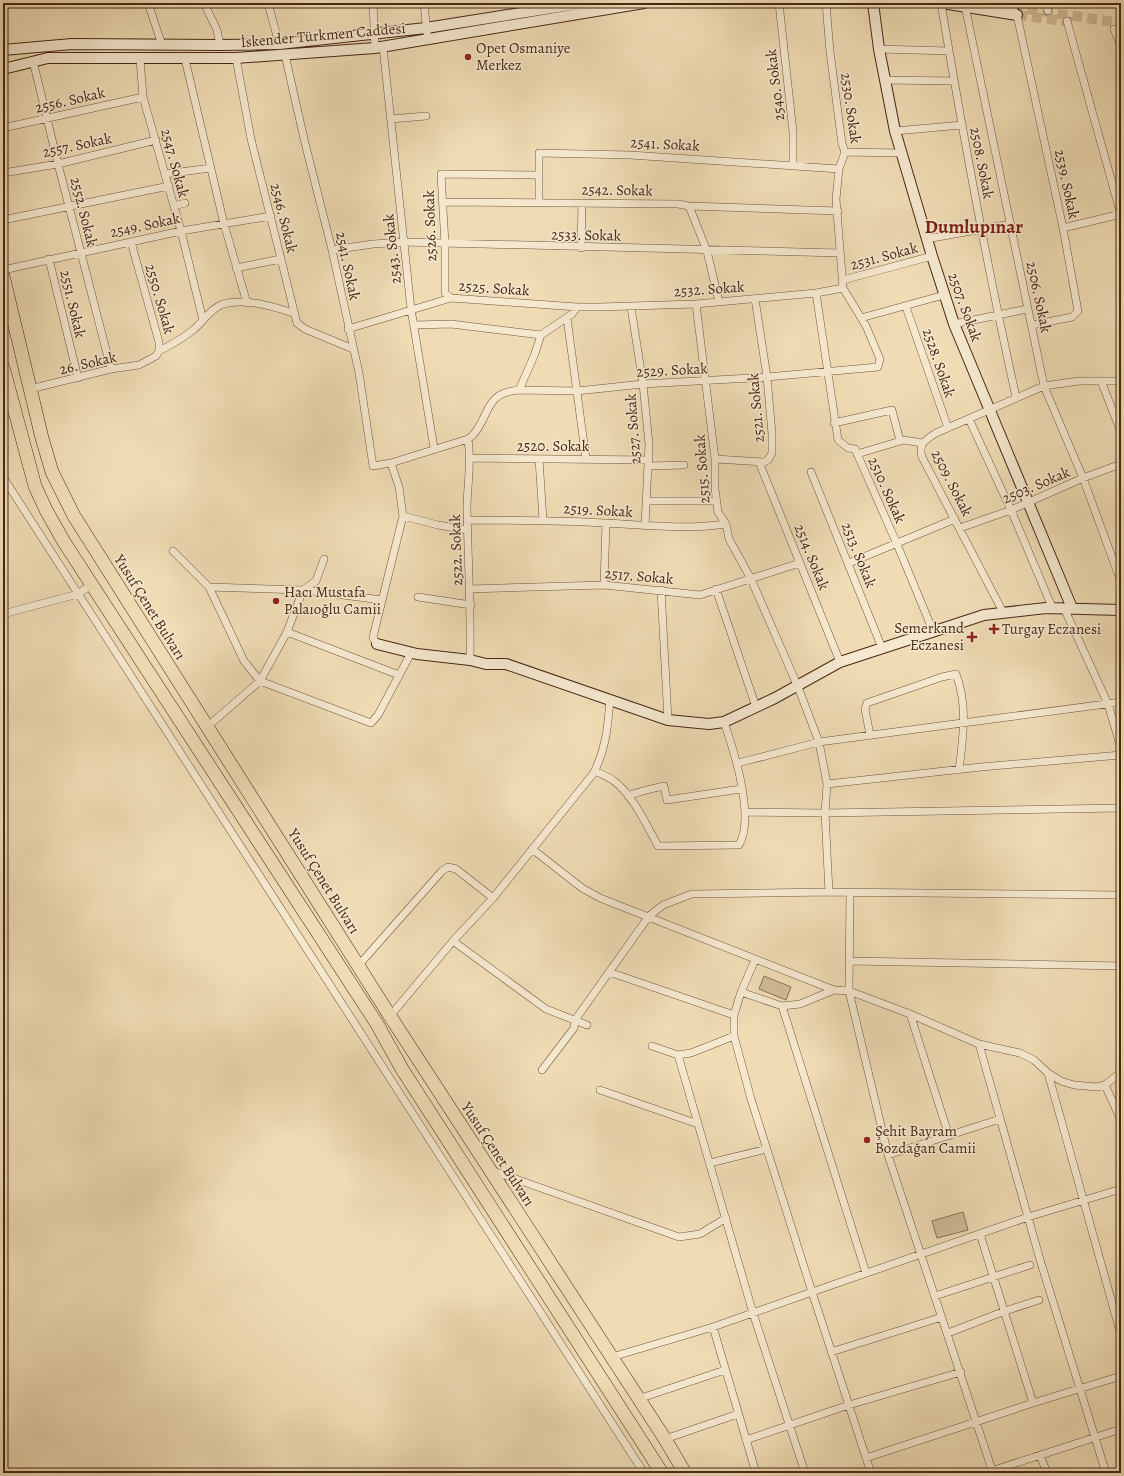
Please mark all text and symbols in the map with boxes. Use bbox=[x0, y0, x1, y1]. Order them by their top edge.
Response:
street label: İskender Türkmen Caddesi bbox=[240, 18, 406, 52]
place label: Opet Osmaniye Merkez bbox=[476, 38, 571, 75]
street label: 2540. Sokak bbox=[761, 47, 789, 122]
marker: Opet Osmaniye Merkez bbox=[463, 52, 473, 62]
street label: 2530. Sokak bbox=[836, 71, 866, 145]
street label: 2556. Sokak bbox=[33, 82, 107, 118]
street label: 2508. Sokak bbox=[965, 125, 999, 201]
street label: 2547. Sokak bbox=[156, 126, 194, 200]
street label: 2557. Sokak bbox=[41, 128, 114, 162]
street label: 2541. Sokak bbox=[630, 132, 701, 156]
street label: 2539. Sokak bbox=[1050, 147, 1084, 221]
street label: 2552. Sokak bbox=[66, 175, 102, 249]
street label: 2542. Sokak bbox=[581, 179, 653, 201]
street label: 2546. Sokak bbox=[266, 181, 302, 256]
street label: 2526. Sokak bbox=[419, 189, 441, 262]
street label: 2549. Sokak bbox=[108, 208, 182, 242]
street label: 2543. Sokak bbox=[378, 212, 406, 285]
district label: Dumlupınar bbox=[925, 214, 1023, 240]
street label: 2533. Sokak bbox=[551, 224, 622, 246]
street label: 2541. Sokak bbox=[331, 230, 365, 303]
street label: 2531. Sokak bbox=[848, 237, 920, 275]
street label: 2506. Sokak bbox=[1022, 259, 1056, 335]
street label: 2550. Sokak bbox=[140, 262, 180, 337]
street label: 2551. Sokak bbox=[55, 268, 91, 340]
street label: 2507. Sokak bbox=[943, 270, 987, 345]
street label: 2525. Sokak bbox=[458, 276, 531, 300]
street label: 2532. Sokak bbox=[673, 277, 746, 301]
street label: 2528. Sokak bbox=[918, 326, 960, 401]
street label: 26. Sokak bbox=[57, 347, 119, 379]
street label: 2529. Sokak bbox=[636, 358, 709, 382]
street label: 2521. Sokak bbox=[743, 372, 769, 444]
street label: 2527. Sokak bbox=[621, 392, 645, 465]
street label: 2515. Sokak bbox=[690, 433, 714, 504]
street label: 2520. Sokak bbox=[517, 436, 590, 456]
street label: 2509. Sokak bbox=[927, 446, 978, 520]
street label: 2510. Sokak bbox=[863, 454, 911, 527]
street label: 2503. Sokak bbox=[999, 462, 1073, 508]
street label: 2519. Sokak bbox=[563, 498, 634, 522]
street label: 2522. Sokak bbox=[445, 513, 467, 586]
street label: 2513. Sokak bbox=[837, 519, 881, 591]
street label: 2514. Sokak bbox=[790, 521, 834, 593]
street label: Yusuf Çenet Bulvarı bbox=[109, 550, 190, 663]
street label: 2517. Sokak bbox=[604, 563, 675, 589]
place label: Hacı Mustafa Palaıoğlu Camii bbox=[284, 582, 381, 619]
marker: Hacı Mustafa Palaıoğlu Camii bbox=[271, 596, 281, 606]
place label: Semerkand Eczanesi bbox=[894, 618, 965, 655]
place label: Turgay Eczanesi bbox=[1002, 619, 1101, 639]
marker: Turgay Eczanesi bbox=[989, 624, 999, 634]
marker: Semerkand Eczanesi bbox=[967, 632, 977, 642]
street label: Yusuf Çenet Bulvarı bbox=[283, 824, 364, 937]
street label: Yusuf Çenet Bulvarı bbox=[456, 1097, 539, 1210]
place label: Şehit Bayram Bozdağan Camii bbox=[875, 1121, 976, 1158]
marker: Şehit Bayram Bozdağan Camii bbox=[862, 1135, 872, 1145]

